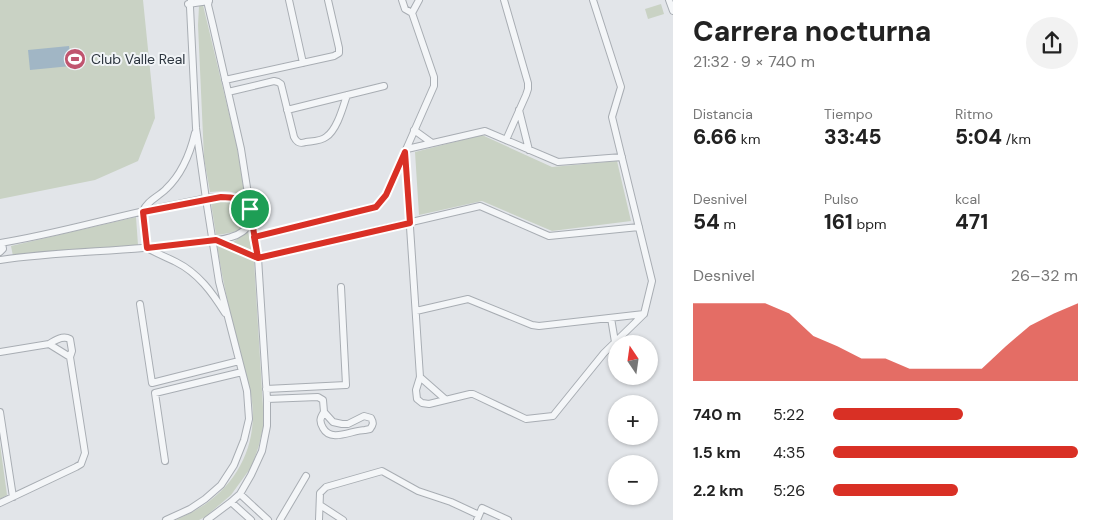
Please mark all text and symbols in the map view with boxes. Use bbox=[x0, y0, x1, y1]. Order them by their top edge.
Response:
text: Carrera nocturna bbox=[693, 13, 931, 50]
button: share bbox=[1026, 17, 1078, 69]
sports icon: Club Valle Real bbox=[63, 47, 87, 71]
place label: Club Valle Real bbox=[91, 50, 185, 68]
text: 21:32 · 9 × 740 m bbox=[693, 51, 815, 72]
text: Distancia bbox=[693, 105, 753, 123]
text: Tiempo bbox=[824, 105, 873, 123]
text: Ritmo bbox=[955, 105, 993, 123]
text: 6.66 bbox=[693, 123, 737, 151]
text: 33:45 bbox=[824, 123, 882, 151]
text: 5:04 bbox=[955, 123, 1002, 151]
text: km bbox=[737, 130, 760, 148]
text: /km bbox=[1002, 130, 1031, 148]
pin bbox=[229, 188, 271, 230]
text: Desnivel bbox=[693, 190, 747, 208]
text: Pulso bbox=[824, 190, 859, 208]
text: kcal bbox=[955, 190, 980, 208]
icon: arrive bbox=[236, 195, 264, 223]
text: 54 bbox=[693, 208, 720, 236]
text: 161 bbox=[824, 208, 853, 236]
text: 471 bbox=[955, 208, 988, 236]
text: m bbox=[720, 215, 736, 233]
text: bpm bbox=[853, 215, 887, 233]
text: Desnivel bbox=[693, 265, 755, 286]
text: 26–32 m bbox=[1011, 265, 1078, 286]
north arrow bbox=[608, 335, 658, 385]
map controls bbox=[608, 335, 658, 505]
button: + bbox=[608, 395, 658, 445]
text: 740 m bbox=[693, 404, 741, 425]
text: 5:22 bbox=[773, 404, 804, 425]
text: 1.5 km bbox=[693, 442, 741, 463]
text: 4:35 bbox=[773, 442, 805, 463]
button: − bbox=[608, 455, 658, 505]
text: 2.2 km bbox=[693, 480, 744, 501]
text: 5:26 bbox=[773, 480, 805, 501]

